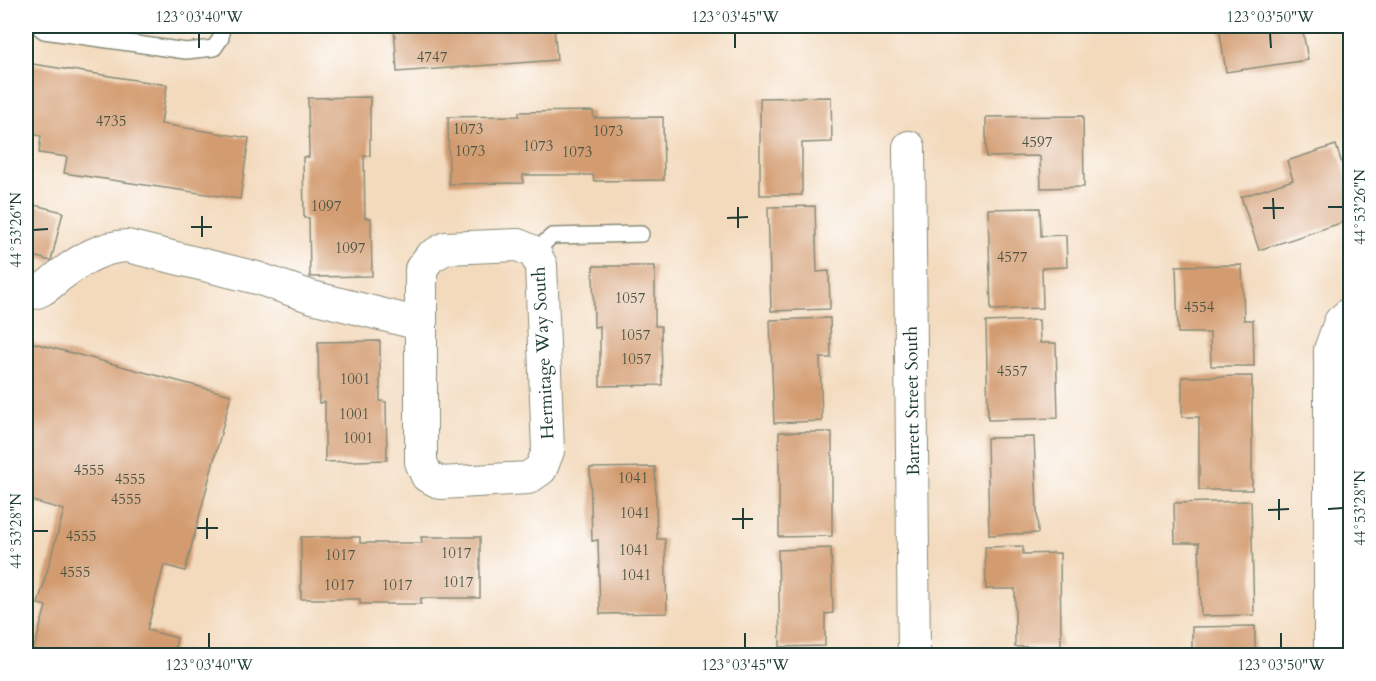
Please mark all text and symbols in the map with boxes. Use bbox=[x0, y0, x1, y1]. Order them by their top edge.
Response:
text: 123°03'40"W bbox=[155, 7, 243, 27]
text: 123°03'45"W bbox=[691, 7, 779, 27]
text: 123°03'50"W bbox=[1226, 7, 1314, 27]
house number: 4747 bbox=[417, 47, 448, 67]
house number: 4735 bbox=[96, 111, 126, 131]
house number: 1073 bbox=[453, 119, 483, 139]
house number: 1073 bbox=[593, 121, 623, 141]
house number: 4597 bbox=[1022, 132, 1053, 152]
house number: 1073 bbox=[523, 136, 553, 156]
house number: 1073 bbox=[455, 141, 485, 161]
house number: 1073 bbox=[562, 142, 592, 162]
text: 44°53'26"N bbox=[1350, 169, 1370, 245]
text: 44°53'26"N bbox=[6, 192, 26, 268]
house number: 1097 bbox=[311, 196, 342, 216]
house number: 1097 bbox=[335, 238, 366, 258]
house number: 4577 bbox=[997, 247, 1028, 267]
street label: Hermitage Way South bbox=[526, 266, 561, 440]
house number: 1057 bbox=[615, 288, 646, 308]
house number: 4554 bbox=[1184, 297, 1215, 317]
house number: 1057 bbox=[620, 325, 651, 345]
street label: Barrett Street South bbox=[899, 326, 926, 476]
house number: 1057 bbox=[621, 349, 652, 369]
house number: 4557 bbox=[997, 361, 1028, 381]
house number: 1001 bbox=[340, 369, 370, 389]
house number: 1001 bbox=[339, 404, 369, 424]
house number: 1001 bbox=[343, 428, 373, 448]
house number: 4555 bbox=[74, 460, 104, 480]
house number: 1041 bbox=[618, 468, 648, 488]
house number: 4555 bbox=[115, 469, 145, 489]
text: 44°53'28"N bbox=[1350, 470, 1370, 546]
house number: 4555 bbox=[111, 489, 141, 509]
text: 44°53'28"N bbox=[6, 493, 26, 569]
house number: 1041 bbox=[620, 503, 650, 523]
house number: 4555 bbox=[66, 526, 96, 546]
house number: 1041 bbox=[619, 540, 649, 560]
house number: 1017 bbox=[441, 543, 472, 563]
house number: 1017 bbox=[325, 545, 356, 565]
house number: 4555 bbox=[60, 562, 90, 582]
house number: 1041 bbox=[621, 565, 651, 585]
house number: 1017 bbox=[443, 572, 474, 592]
house number: 1017 bbox=[324, 575, 355, 595]
house number: 1017 bbox=[382, 575, 413, 595]
text: 123°03'40"W bbox=[165, 655, 253, 675]
text: 123°03'45"W bbox=[701, 655, 789, 675]
text: 123°03'50"W bbox=[1237, 655, 1325, 675]

